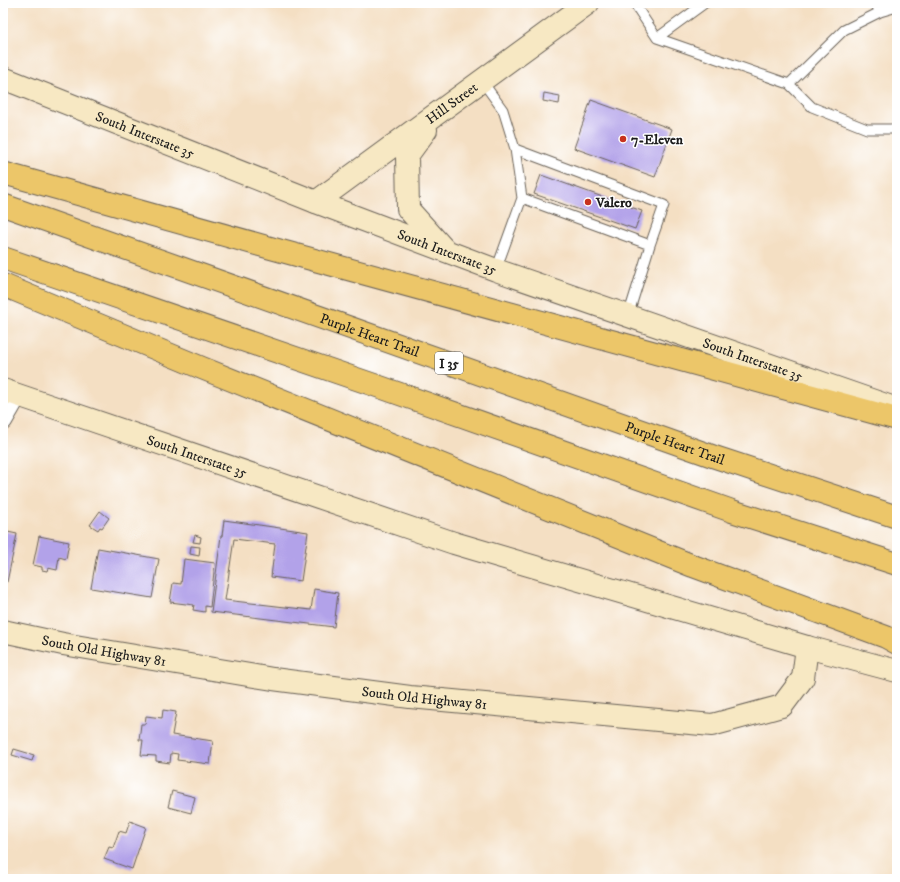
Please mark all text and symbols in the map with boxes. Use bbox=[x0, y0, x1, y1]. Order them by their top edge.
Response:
street label: Hill Street bbox=[423, 78, 482, 129]
street label: South Interstate 35 bbox=[93, 108, 197, 163]
place label: 7-Eleven bbox=[631, 131, 684, 149]
marker: 7-Eleven bbox=[618, 134, 628, 144]
place label: Valero bbox=[595, 194, 632, 212]
marker: Valero bbox=[583, 197, 593, 207]
street label: South Interstate 35 bbox=[395, 226, 499, 279]
street label: Purple Heart Trail bbox=[317, 310, 422, 362]
street label: South Interstate 35 bbox=[700, 334, 805, 386]
road number: I 35 bbox=[435, 352, 463, 374]
street label: Purple Heart Trail bbox=[623, 418, 728, 470]
street label: South Interstate 35 bbox=[144, 431, 249, 482]
street label: South Old Highway 81 bbox=[40, 632, 167, 671]
street label: South Old Highway 81 bbox=[361, 683, 488, 714]

